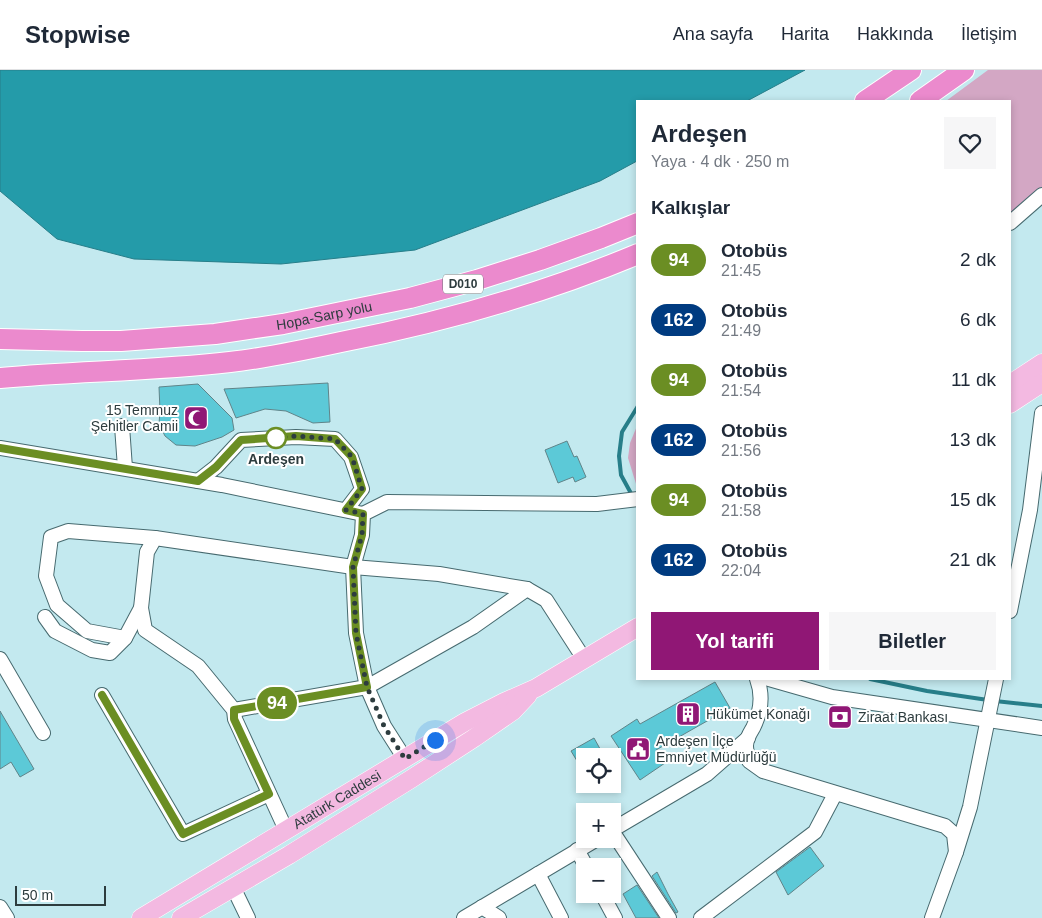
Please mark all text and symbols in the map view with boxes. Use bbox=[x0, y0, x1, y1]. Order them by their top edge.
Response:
text: Stopwise bbox=[25, 21, 130, 48]
text: Ana sayfa bbox=[673, 24, 753, 44]
text: Harita bbox=[781, 24, 829, 44]
text: Hakkında bbox=[857, 24, 933, 44]
text: İletişim bbox=[961, 24, 1017, 44]
button: heart bbox=[944, 117, 996, 169]
text: Ardeşen bbox=[651, 120, 747, 147]
text: Yaya · 4 dk · 250 m bbox=[651, 153, 789, 170]
text: Kalkışlar bbox=[651, 197, 730, 218]
text: Otobüs bbox=[721, 240, 788, 261]
text: 2 dk bbox=[960, 249, 996, 270]
text: 94 bbox=[668, 250, 689, 270]
text: 21:45 bbox=[721, 262, 761, 279]
road number: D010 bbox=[443, 274, 483, 293]
street label: Hopa-Sarp yolu bbox=[275, 298, 373, 333]
text: Otobüs bbox=[721, 300, 788, 321]
text: 6 dk bbox=[960, 309, 996, 330]
text: 162 bbox=[663, 310, 694, 330]
text: 21:49 bbox=[721, 322, 761, 339]
text: Otobüs bbox=[721, 360, 788, 381]
text: 11 dk bbox=[951, 369, 996, 390]
text: 94 bbox=[668, 370, 689, 390]
text: 21:54 bbox=[721, 382, 761, 399]
place label: 15 Temmuz Şehitler Camii bbox=[91, 402, 178, 434]
mosque icon: 15 Temmuz Şehitler Camii bbox=[183, 405, 209, 431]
text: Otobüs bbox=[721, 420, 788, 441]
marker: Ardeşen bbox=[265, 427, 287, 449]
text: 13 dk bbox=[950, 429, 996, 450]
text: 162 bbox=[663, 430, 694, 450]
text: 21:56 bbox=[721, 442, 761, 459]
place label: Ardeşen bbox=[248, 451, 304, 467]
text: Otobüs bbox=[721, 480, 788, 501]
text: 15 dk bbox=[950, 489, 996, 510]
text: 94 bbox=[668, 490, 689, 510]
text: 21:58 bbox=[721, 502, 761, 519]
text: Otobüs bbox=[721, 540, 788, 561]
text: 21 dk bbox=[950, 549, 996, 570]
text: 162 bbox=[663, 550, 694, 570]
text: 22:04 bbox=[721, 562, 761, 579]
button: Yol tarifi bbox=[651, 612, 819, 670]
button: Biletler bbox=[829, 612, 996, 670]
line badge: 94 bbox=[254, 687, 300, 719]
text: 94 bbox=[267, 693, 287, 713]
building icon: Hükümet Konağı bbox=[675, 701, 701, 727]
bank icon: Ziraat Bankası bbox=[827, 704, 853, 730]
place label: Hükümet Konağı bbox=[706, 706, 810, 722]
place label: Ziraat Bankası bbox=[858, 709, 948, 725]
your location bbox=[423, 728, 448, 753]
place label: Ardeşen İlçe Emniyet Müdürlüğü bbox=[656, 732, 777, 765]
public building icon: Ardeşen İlçe Emniyet Müdürlüğü bbox=[625, 736, 651, 762]
map controls bbox=[576, 748, 621, 903]
button: locate bbox=[576, 748, 621, 793]
street label: Atatürk Caddesi bbox=[290, 767, 384, 832]
button: + bbox=[576, 803, 621, 848]
button: − bbox=[576, 858, 621, 903]
scale bar bbox=[15, 883, 106, 906]
text: 50 m bbox=[22, 887, 53, 903]

